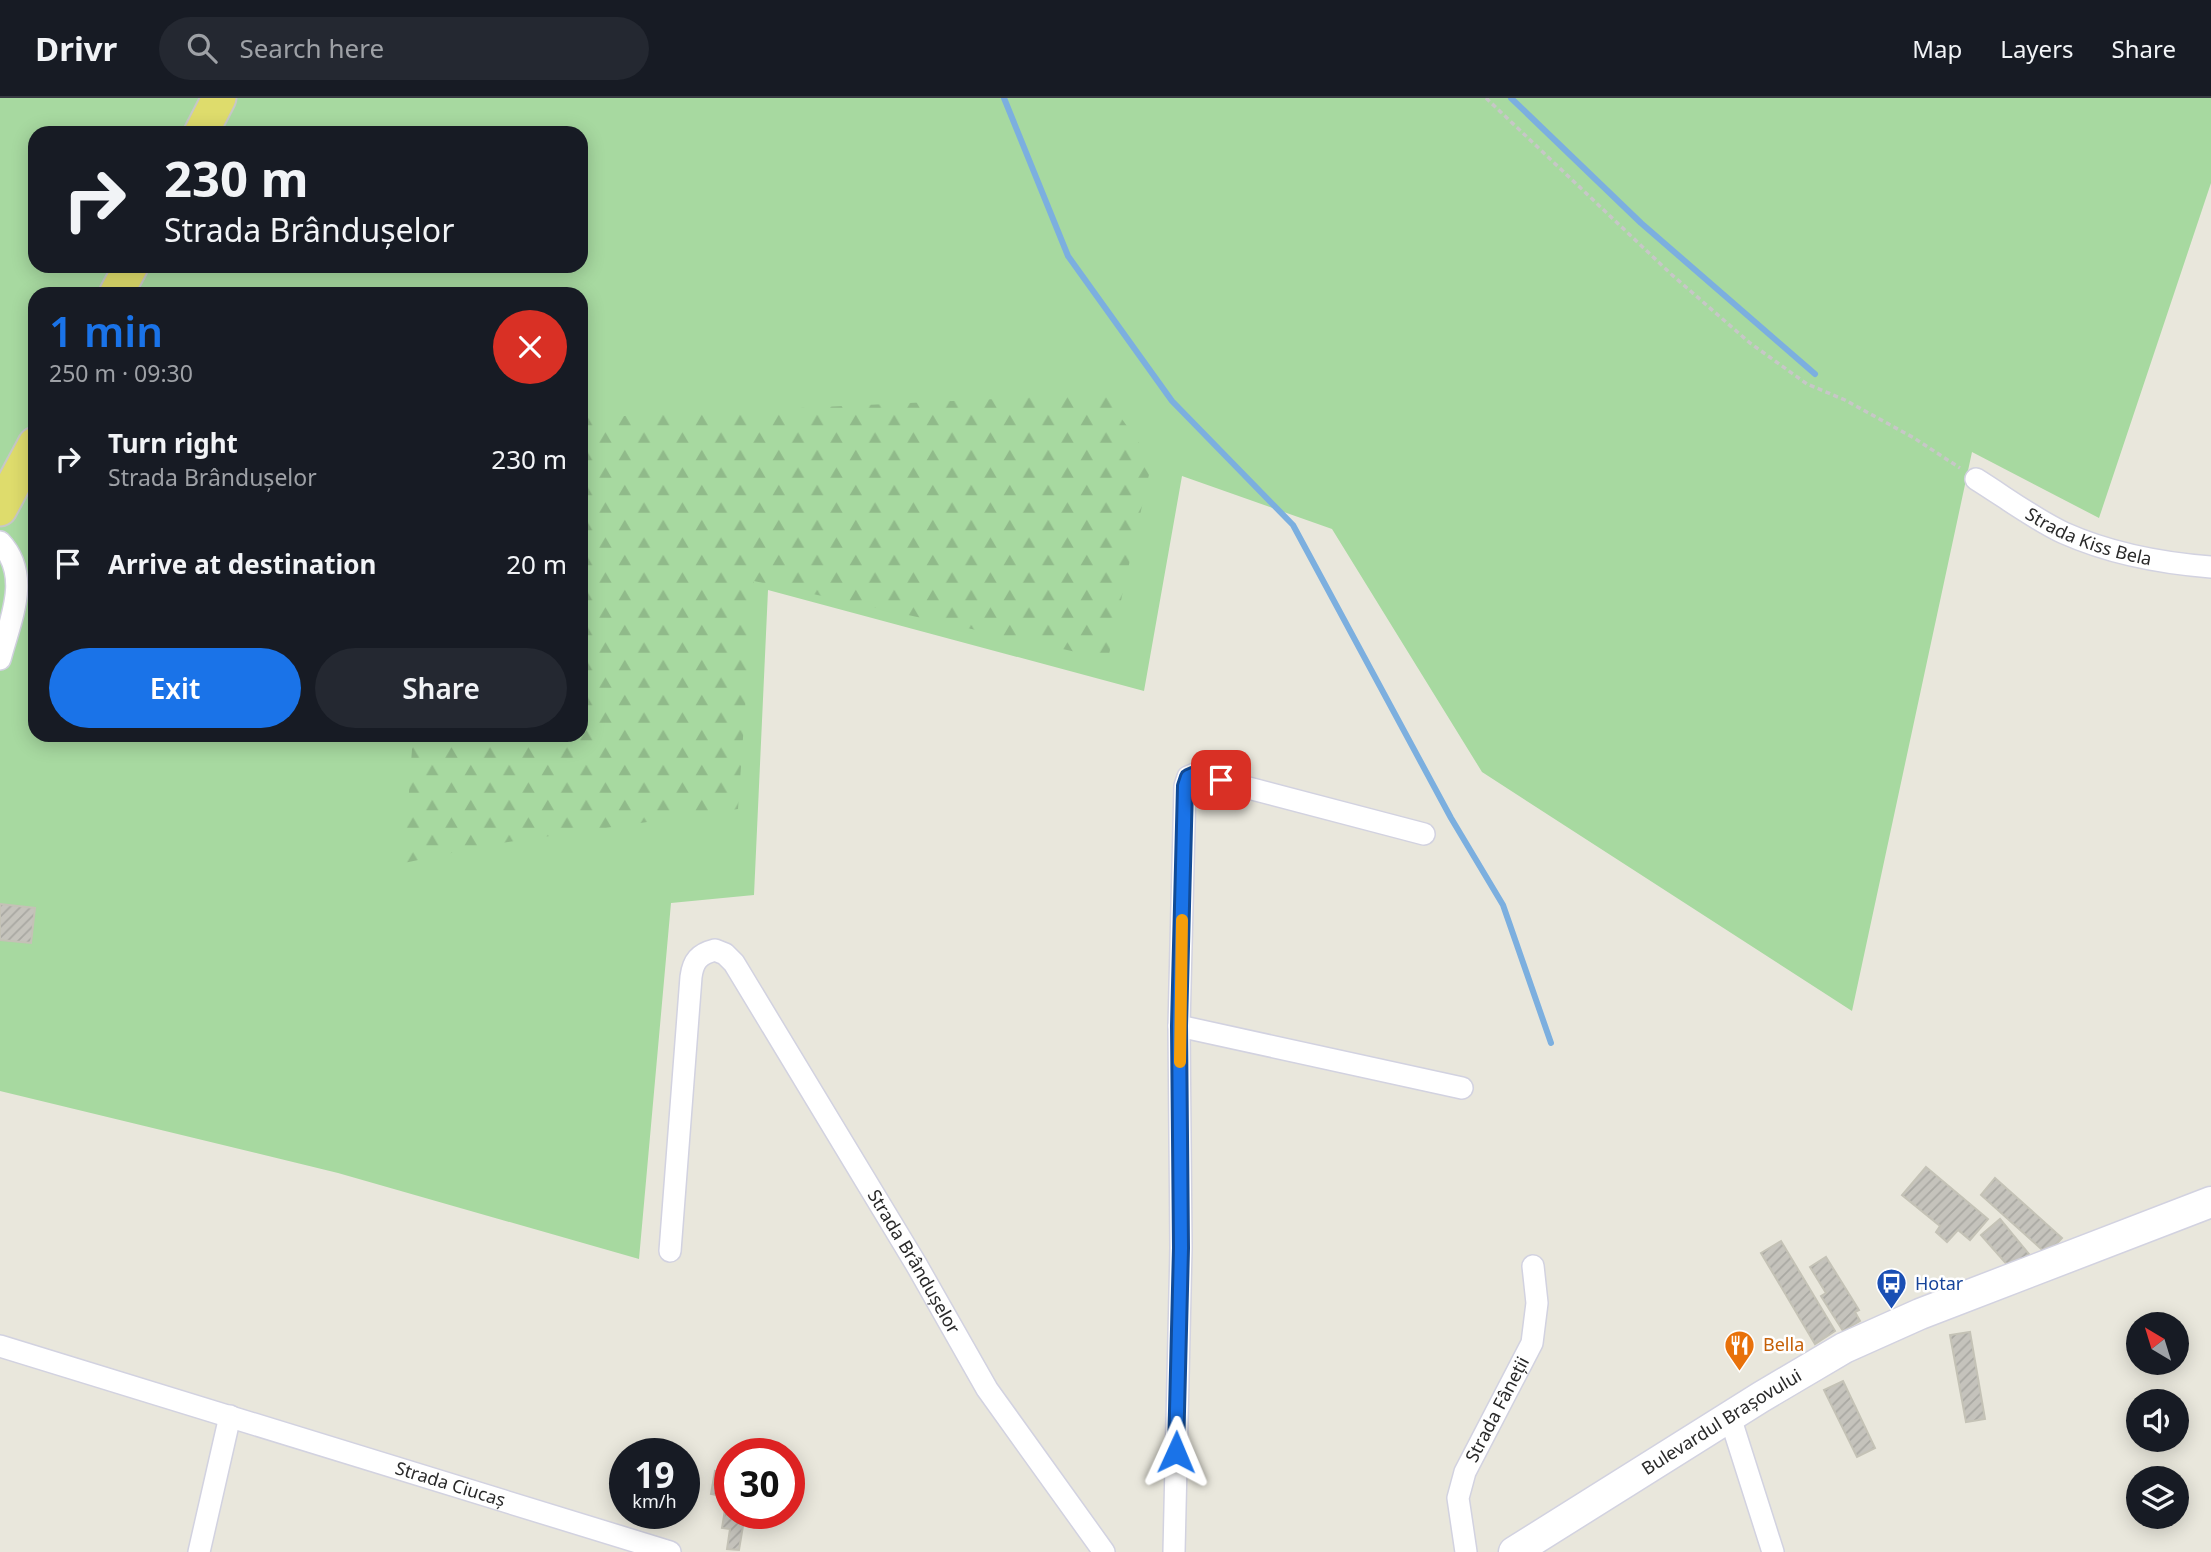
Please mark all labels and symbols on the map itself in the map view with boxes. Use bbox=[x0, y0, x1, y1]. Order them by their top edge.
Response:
street label: Strada Kiss Bela bbox=[2021, 501, 2154, 570]
pin bbox=[1191, 750, 1251, 810]
street label: Strada Brândușelor bbox=[863, 1185, 966, 1338]
bus stop icon: Hotar bbox=[1875, 1267, 1909, 1311]
place label: Hotar bbox=[1915, 1271, 1964, 1295]
north arrow bbox=[2126, 1312, 2189, 1376]
restaurant icon: Bella bbox=[1723, 1328, 1757, 1372]
place label: Bella bbox=[1763, 1332, 1804, 1356]
street label: Strada Fâneții bbox=[1459, 1352, 1534, 1466]
street label: Bulevardul Brașovului bbox=[1637, 1363, 1806, 1480]
position arrow bbox=[1139, 1415, 1213, 1489]
speed limit sign: 30 bbox=[714, 1438, 805, 1529]
street label: Strada Ciucaș bbox=[392, 1455, 509, 1512]

